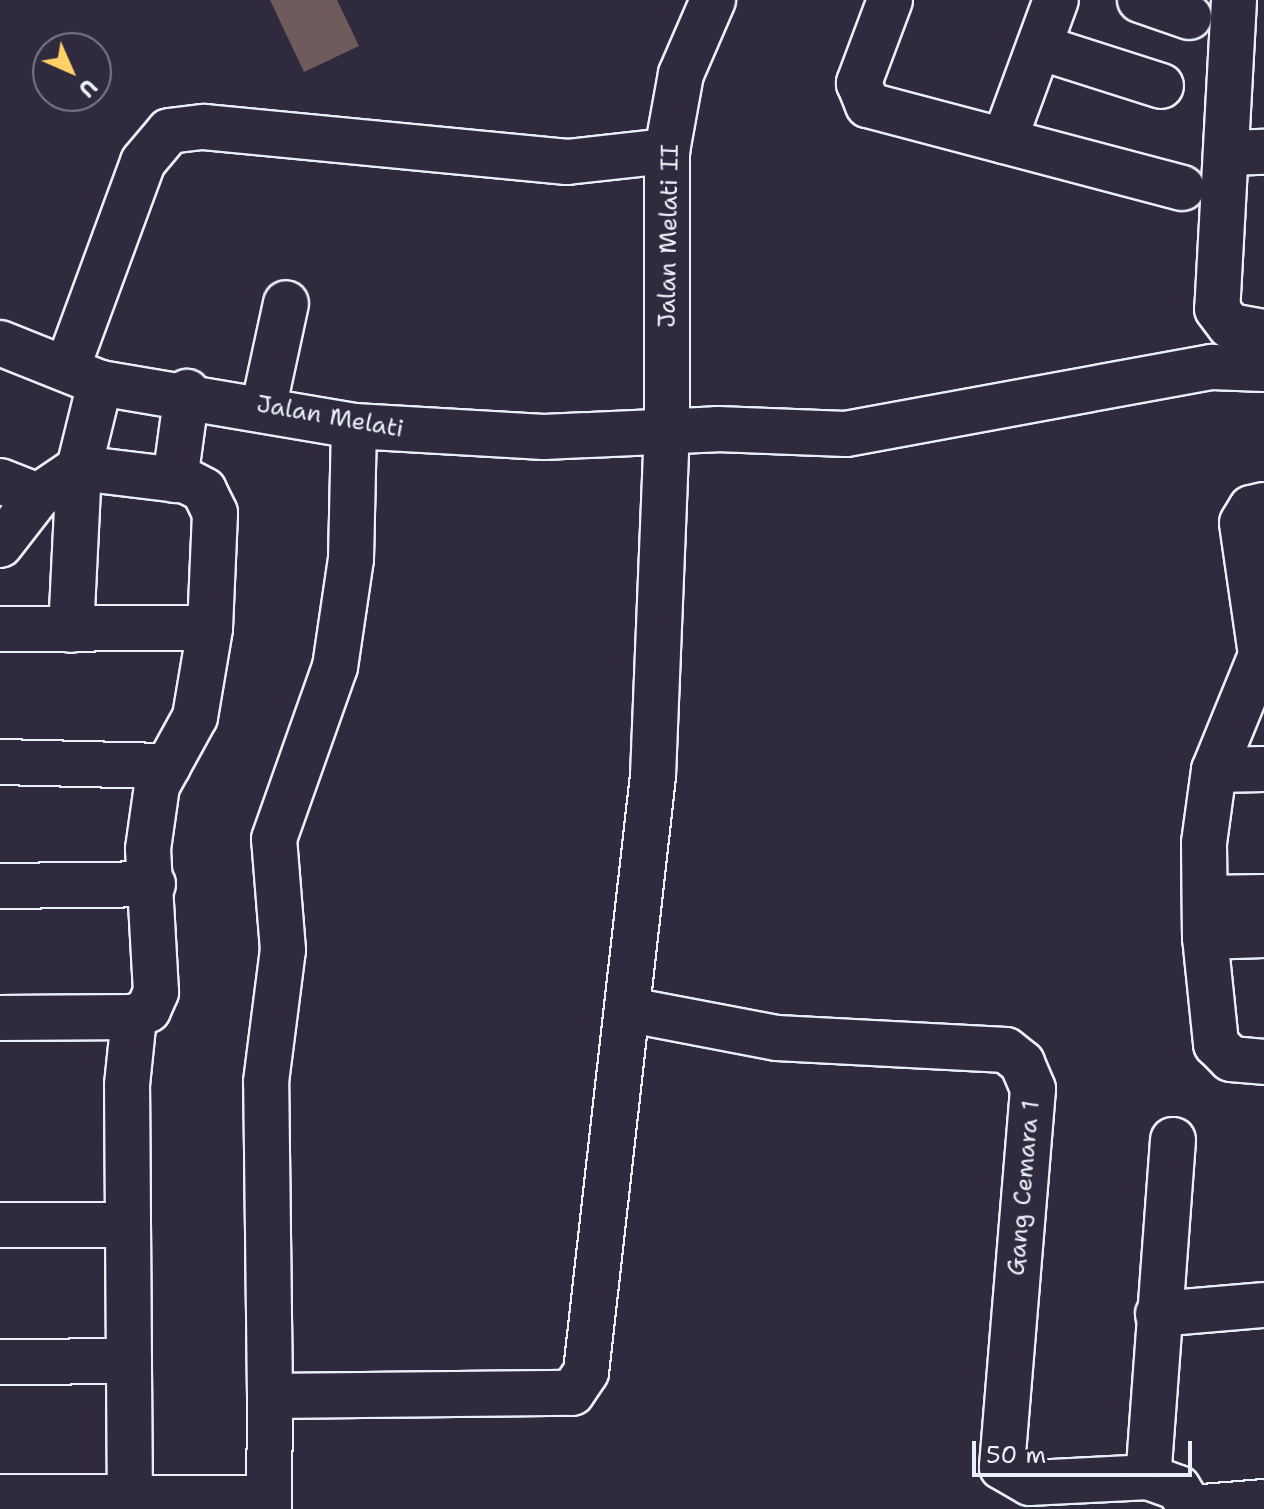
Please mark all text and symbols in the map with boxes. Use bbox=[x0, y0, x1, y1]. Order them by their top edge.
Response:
north arrow bbox=[32, 32, 112, 112]
text: U bbox=[72, 72, 103, 103]
street label: Jalan Melati II bbox=[653, 144, 685, 328]
street label: Jalan Melati bbox=[254, 390, 406, 444]
street label: Gang Cemara 1 bbox=[1002, 1099, 1046, 1277]
scale bar bbox=[976, 1425, 1196, 1475]
text: 50 m bbox=[986, 1439, 1046, 1471]

